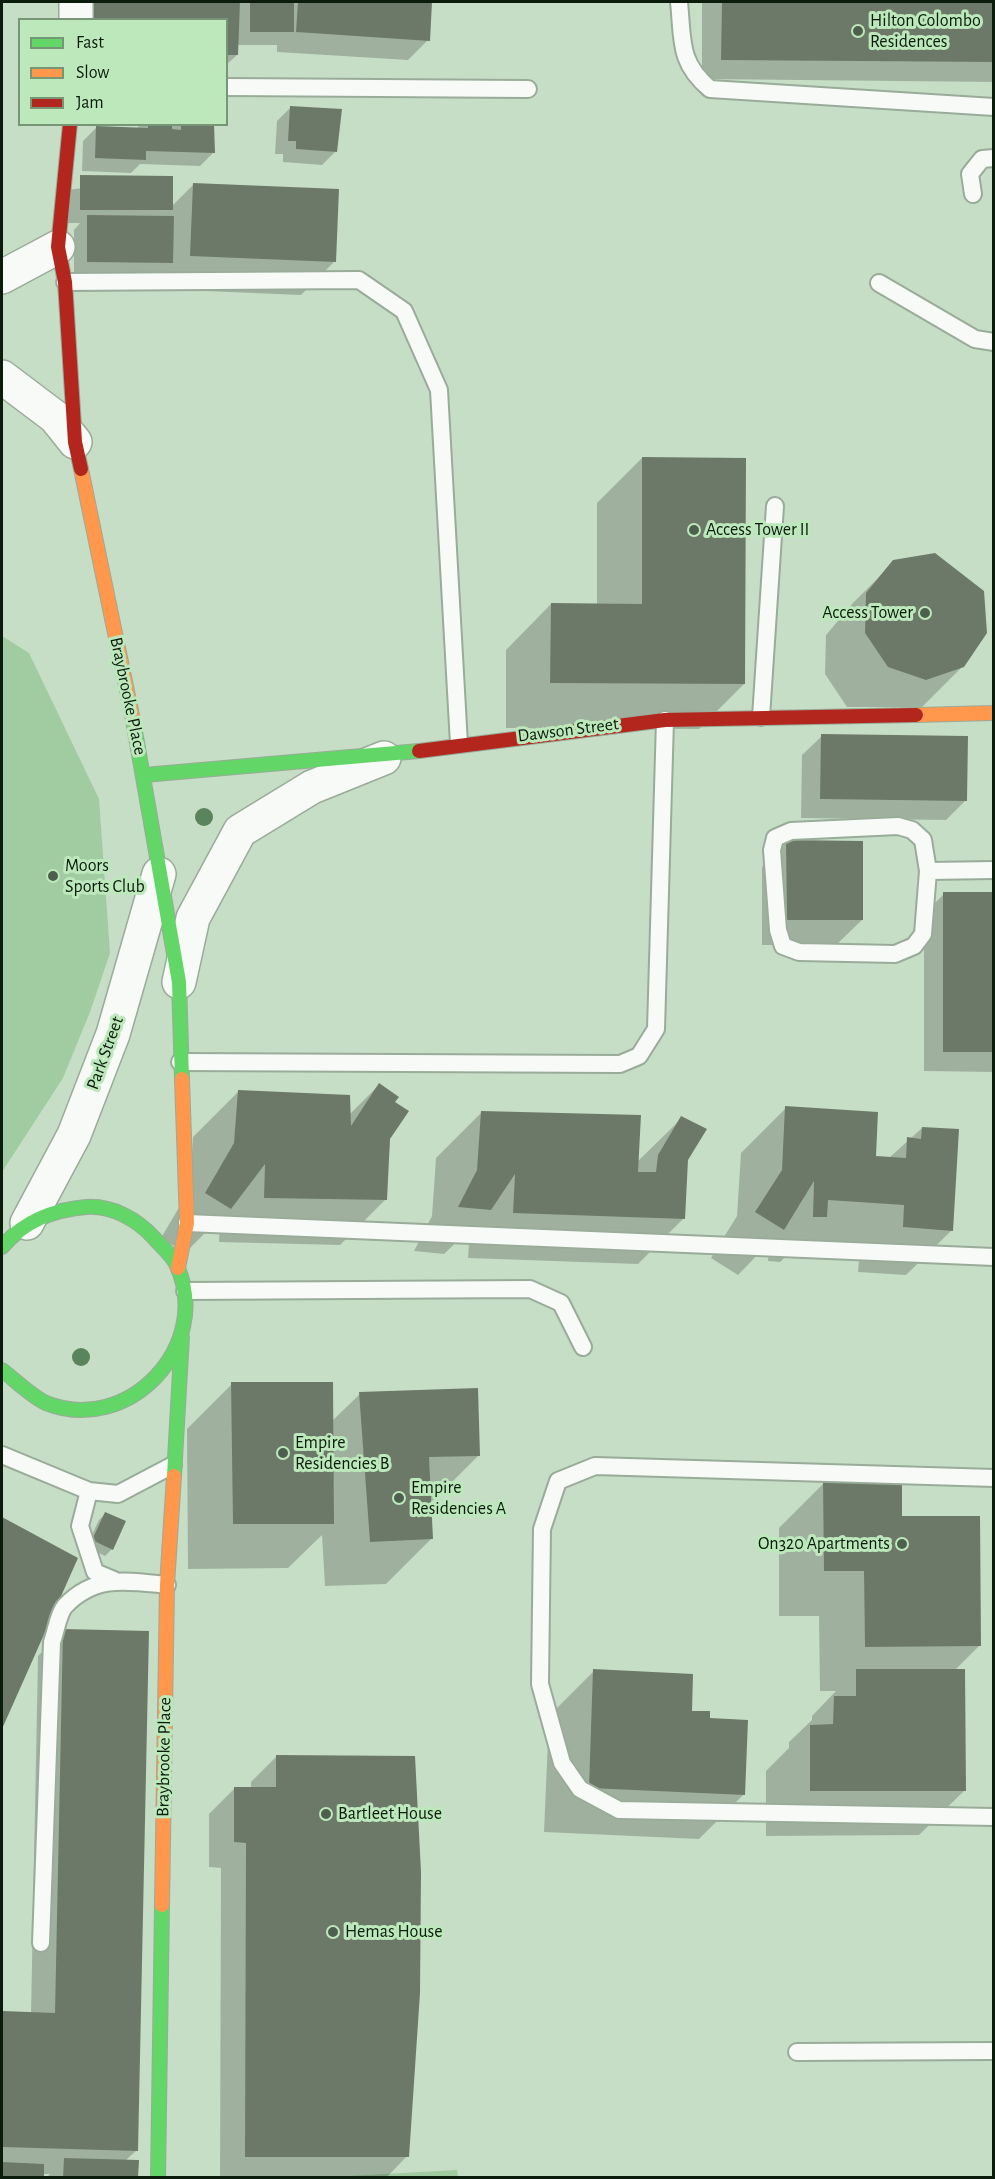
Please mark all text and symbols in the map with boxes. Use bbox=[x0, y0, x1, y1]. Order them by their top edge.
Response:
place label: Hilton Colombo Residences bbox=[870, 10, 981, 52]
legend bbox=[18, 18, 228, 126]
marker: Hilton Colombo Residences bbox=[851, 24, 865, 38]
text: Fast bbox=[76, 34, 104, 52]
text: Slow bbox=[76, 64, 109, 82]
text: Jam bbox=[76, 94, 104, 112]
place label: Access Tower II bbox=[706, 519, 809, 541]
marker: Access Tower II bbox=[687, 523, 701, 537]
place label: Access Tower bbox=[822, 602, 913, 624]
marker: Access Tower bbox=[918, 606, 932, 620]
street label: Braybrooke Place bbox=[105, 635, 151, 757]
street label: Dawson Street bbox=[516, 713, 620, 747]
place label: Moors Sports Club bbox=[65, 855, 145, 898]
marker: Moors Sports Club bbox=[46, 869, 60, 883]
street label: Park Street bbox=[82, 1013, 128, 1093]
place label: Empire Residencies B bbox=[295, 1432, 389, 1474]
marker: Empire Residencies B bbox=[276, 1446, 290, 1460]
place label: Empire Residencies A bbox=[411, 1477, 506, 1520]
marker: Empire Residencies A bbox=[392, 1491, 406, 1505]
place label: On320 Apartments bbox=[758, 1533, 890, 1555]
marker: On320 Apartments bbox=[895, 1537, 909, 1551]
street label: Braybrooke Place bbox=[152, 1697, 176, 1817]
place label: Bartleet House bbox=[338, 1803, 442, 1825]
marker: Bartleet House bbox=[319, 1807, 333, 1821]
place label: Hemas House bbox=[345, 1921, 443, 1943]
marker: Hemas House bbox=[326, 1925, 340, 1939]

